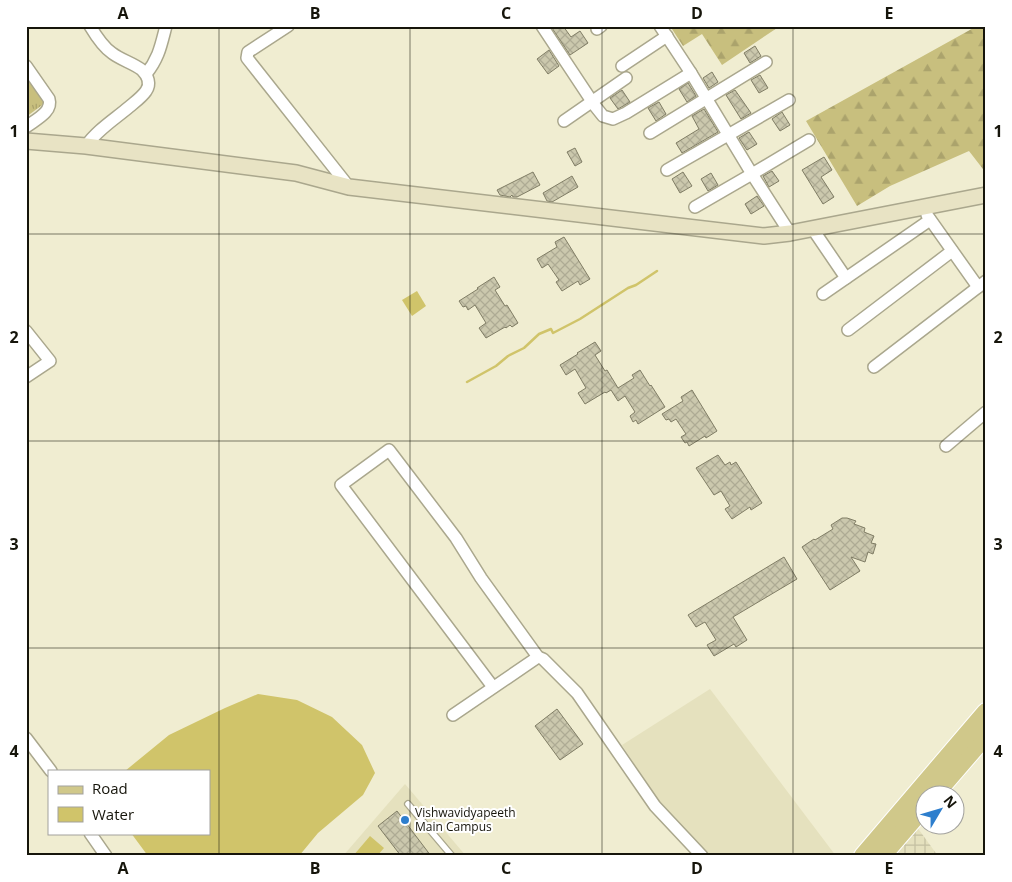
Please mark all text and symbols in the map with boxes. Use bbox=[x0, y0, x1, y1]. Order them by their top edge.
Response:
text: A bbox=[117, 2, 129, 24]
text: B bbox=[310, 2, 320, 24]
text: C bbox=[501, 2, 511, 24]
text: D bbox=[691, 2, 703, 24]
text: E bbox=[885, 2, 894, 24]
text: 1 bbox=[9, 120, 19, 142]
text: 1 bbox=[993, 120, 1003, 142]
text: 2 bbox=[9, 326, 19, 348]
text: 2 bbox=[993, 326, 1003, 348]
text: 3 bbox=[9, 533, 19, 555]
text: 3 bbox=[993, 533, 1003, 555]
text: 4 bbox=[9, 740, 19, 762]
text: 4 bbox=[993, 740, 1003, 762]
legend bbox=[48, 770, 210, 834]
text: Road bbox=[92, 778, 128, 798]
north arrow bbox=[914, 784, 964, 834]
text: N bbox=[940, 791, 962, 812]
text: Water bbox=[92, 804, 134, 824]
place label: Vishwavidyapeeth Main Campus bbox=[415, 804, 516, 835]
marker: Vishwavidyapeeth Main Campus bbox=[399, 814, 411, 826]
text: A bbox=[117, 857, 129, 879]
text: B bbox=[310, 857, 320, 879]
text: C bbox=[501, 857, 511, 879]
text: D bbox=[691, 857, 703, 879]
text: E bbox=[885, 857, 894, 879]

